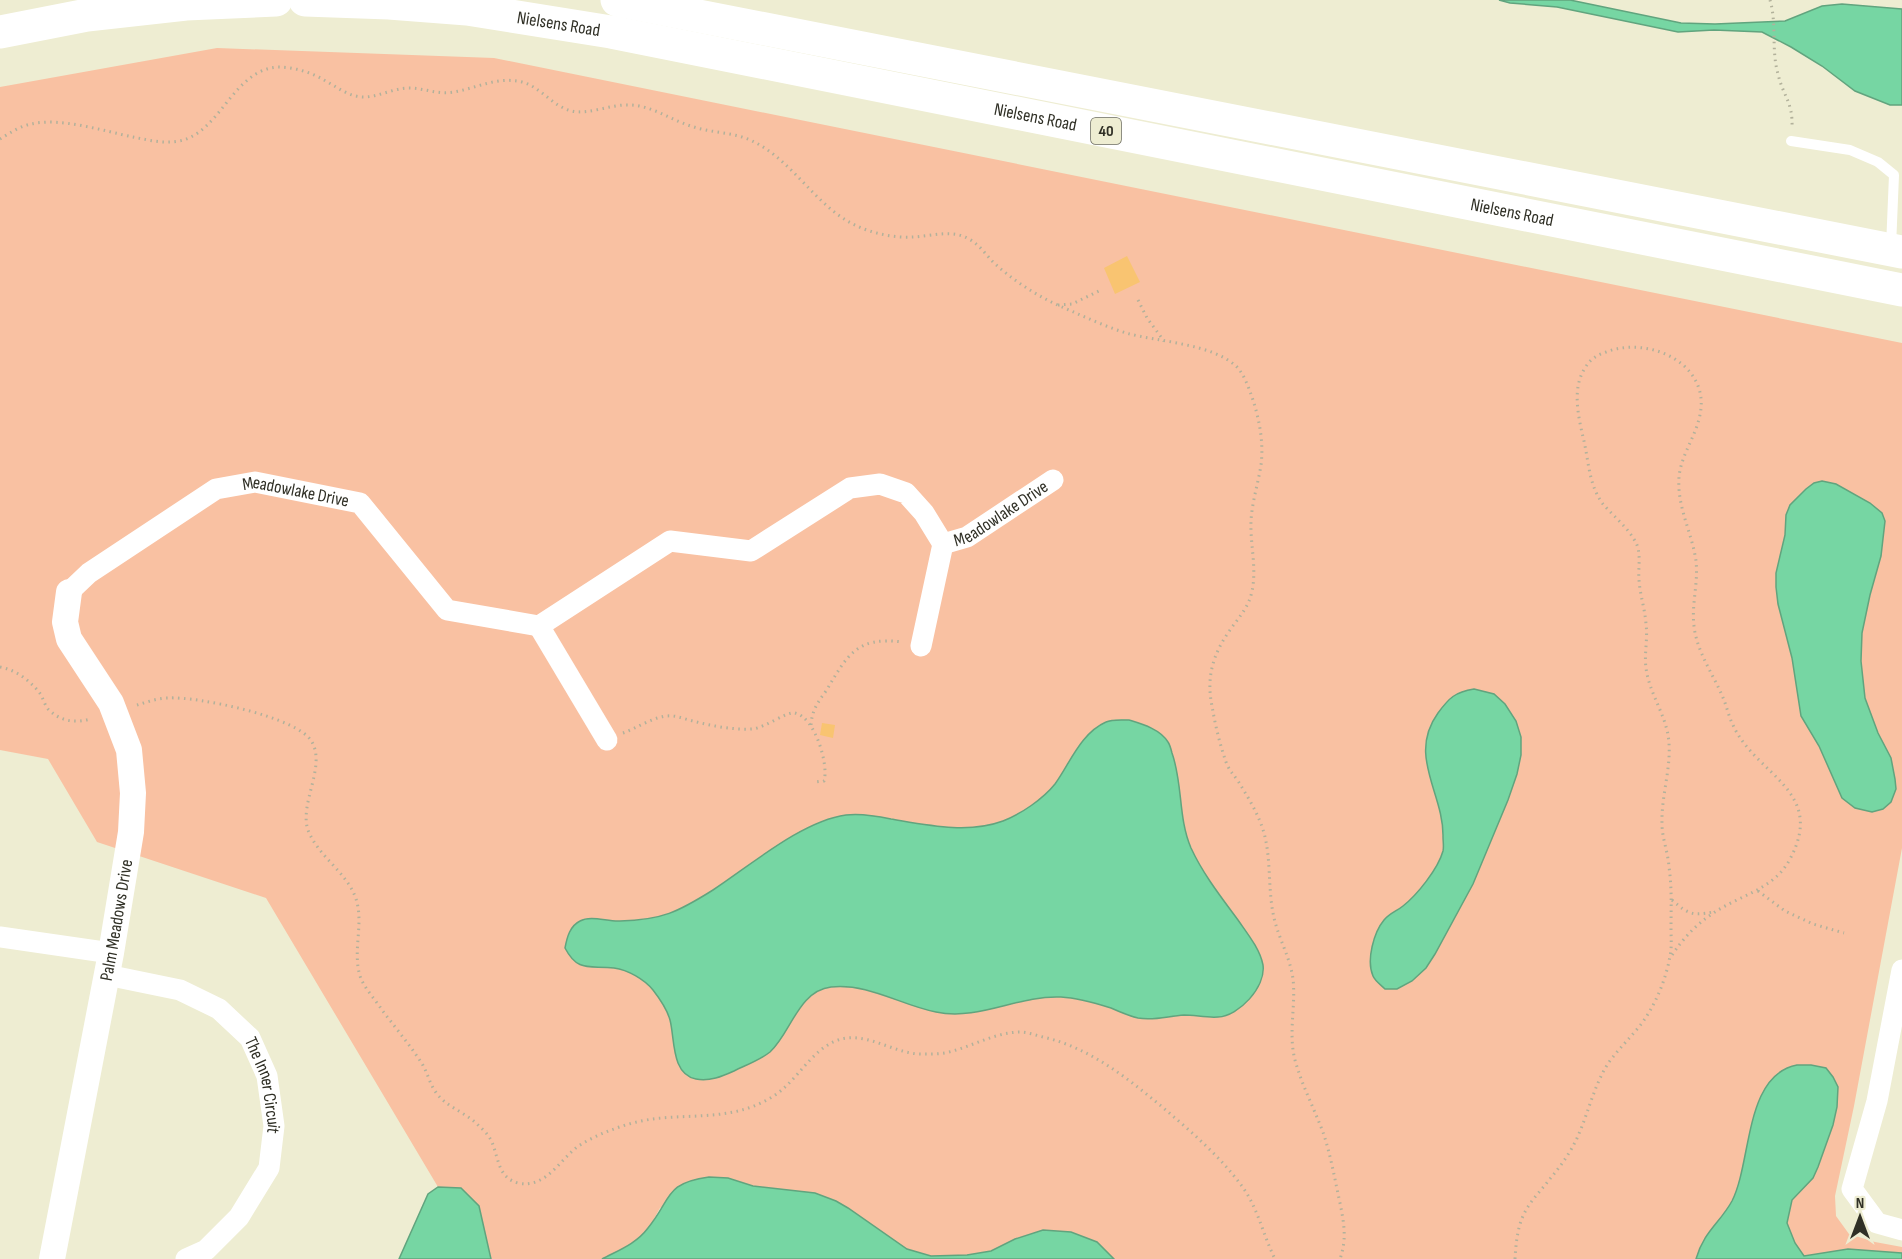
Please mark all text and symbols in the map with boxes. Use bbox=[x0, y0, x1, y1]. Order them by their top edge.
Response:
street label: Nielsens Road bbox=[515, 7, 602, 41]
street label: Nielsens Road bbox=[992, 98, 1079, 135]
road number: 40 bbox=[1091, 118, 1121, 144]
street label: Nielsens Road bbox=[1469, 194, 1555, 231]
street label: Meadowlake Drive bbox=[241, 471, 351, 511]
street label: Meadowlake Drive bbox=[951, 476, 1052, 551]
street label: Palm Meadows Drive bbox=[95, 858, 137, 983]
street label: The Inner Circuit bbox=[240, 1033, 285, 1135]
north arrow bbox=[1830, 1187, 1890, 1247]
text: N bbox=[1856, 1194, 1864, 1213]

